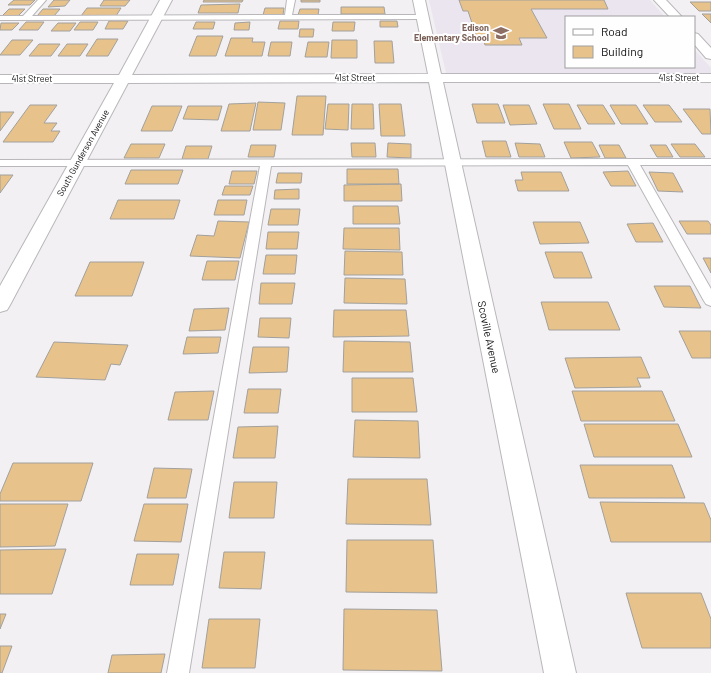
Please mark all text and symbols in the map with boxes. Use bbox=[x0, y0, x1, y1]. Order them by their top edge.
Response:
legend bbox=[565, 16, 695, 68]
place label: Edison Elementary School bbox=[414, 22, 489, 43]
school or university icon: Edison Elementary School bbox=[492, 24, 510, 42]
text: Road bbox=[601, 24, 628, 38]
text: Building bbox=[601, 44, 643, 58]
street label: 41st Street bbox=[334, 72, 376, 83]
street label: 41st Street bbox=[658, 72, 700, 83]
street label: 41st Street bbox=[11, 73, 53, 84]
street label: South Gunderson Avenue bbox=[54, 107, 111, 198]
street label: Scoville Avenue bbox=[475, 299, 504, 375]

